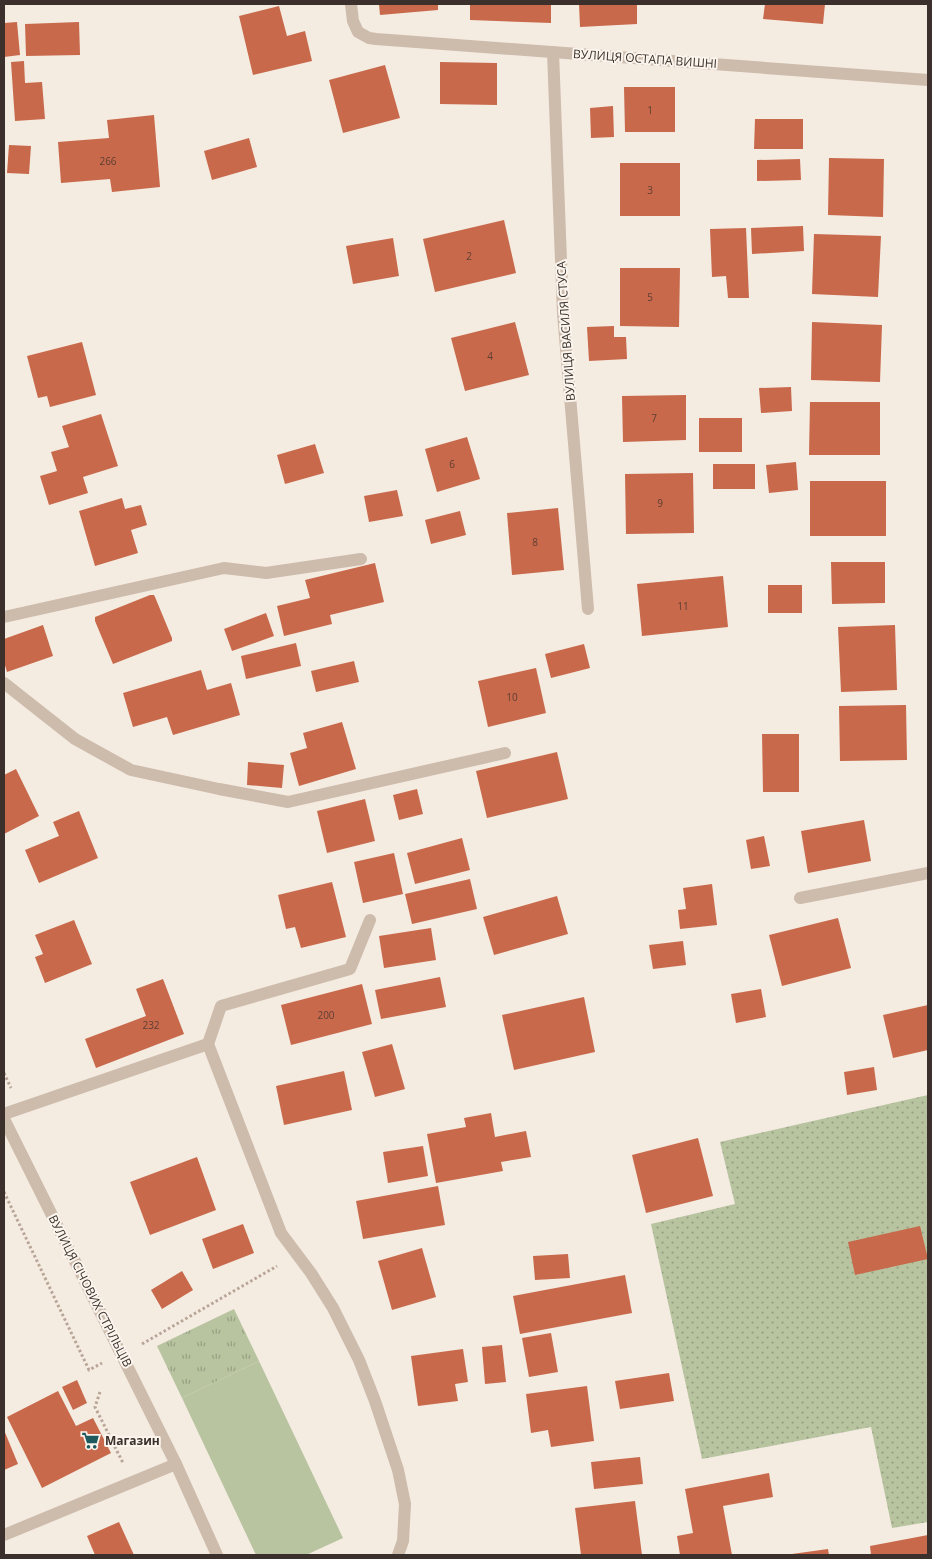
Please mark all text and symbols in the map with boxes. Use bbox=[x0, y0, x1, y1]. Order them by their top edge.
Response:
street label: ВУЛИЦЯ ОСТАПА ВИШНІ bbox=[572, 45, 718, 72]
house number: 1 bbox=[647, 103, 653, 117]
house number: 266 bbox=[99, 154, 117, 168]
house number: 3 bbox=[647, 183, 653, 197]
house number: 2 bbox=[466, 249, 472, 263]
street label: ВУЛИЦЯ ВАСИЛЯ СТУСА bbox=[552, 260, 579, 402]
house number: 5 bbox=[647, 290, 653, 304]
house number: 4 bbox=[487, 349, 493, 363]
house number: 7 bbox=[651, 411, 657, 425]
house number: 6 bbox=[449, 457, 455, 471]
house number: 9 bbox=[657, 496, 663, 510]
house number: 8 bbox=[532, 535, 538, 549]
house number: 11 bbox=[677, 599, 689, 613]
house number: 10 bbox=[506, 690, 518, 704]
house number: 200 bbox=[317, 1008, 335, 1022]
house number: 232 bbox=[142, 1018, 160, 1032]
street label: ВУЛИЦЯ СІЧОВИХ СТРІЛЬЦІВ bbox=[45, 1212, 136, 1370]
supermarket icon: Магазин bbox=[81, 1431, 101, 1451]
place label: Магазин bbox=[105, 1432, 160, 1449]

